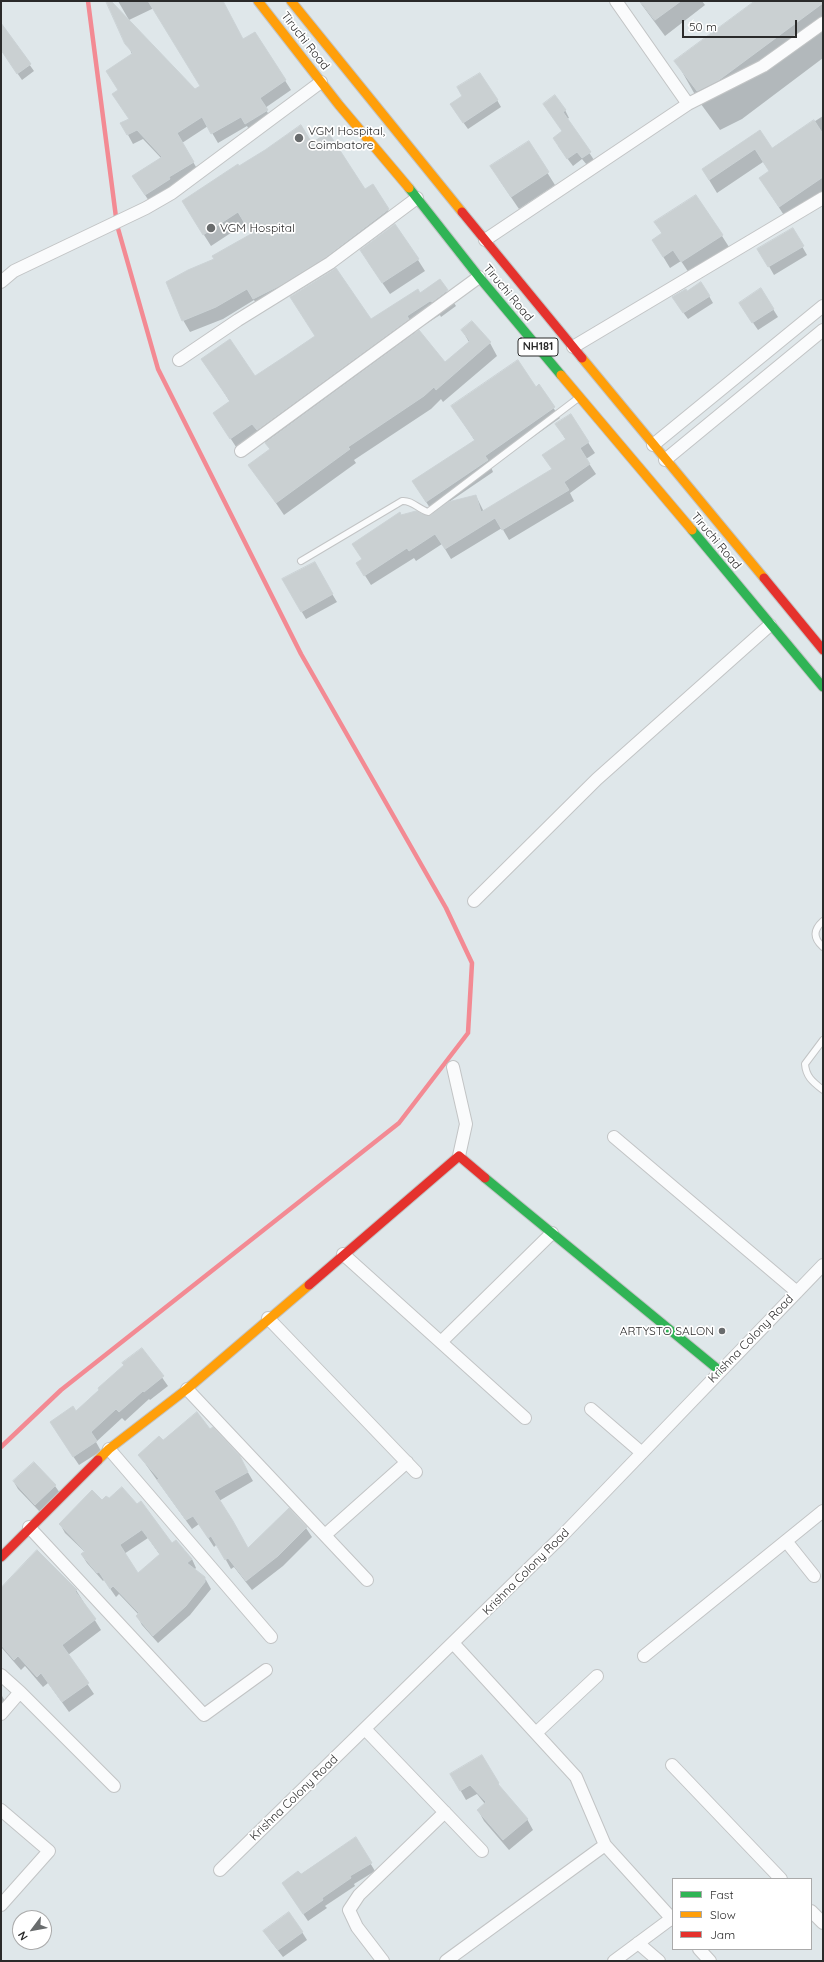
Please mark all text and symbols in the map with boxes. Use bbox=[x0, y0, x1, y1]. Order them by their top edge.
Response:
street label: Tiruchi Road bbox=[278, 9, 332, 73]
scale bar bbox=[684, 12, 799, 38]
text: 50 m bbox=[689, 19, 717, 34]
place label: VGM Hospital, Coimbatore bbox=[308, 124, 385, 152]
marker: VGM Hospital, Coimbatore bbox=[293, 132, 305, 144]
place label: VGM Hospital bbox=[220, 221, 295, 235]
marker: VGM Hospital bbox=[205, 222, 217, 234]
street label: Tiruchi Road bbox=[480, 262, 536, 324]
road number: NH181 bbox=[518, 338, 558, 356]
street label: Tiruchi Road bbox=[688, 510, 744, 572]
street label: Krishna Colony Road bbox=[705, 1292, 797, 1386]
place label: ARTYSTO SALON bbox=[620, 1324, 714, 1338]
marker: ARTYSTO SALON bbox=[717, 1326, 727, 1336]
street label: Krishna Colony Road bbox=[480, 1526, 572, 1618]
street label: Krishna Colony Road bbox=[247, 1752, 341, 1844]
legend bbox=[672, 1878, 812, 1950]
text: Fast bbox=[710, 1887, 734, 1902]
text: Slow bbox=[710, 1907, 736, 1922]
north arrow bbox=[12, 1910, 52, 1950]
text: Jam bbox=[710, 1927, 735, 1942]
text: N bbox=[15, 1929, 31, 1943]

